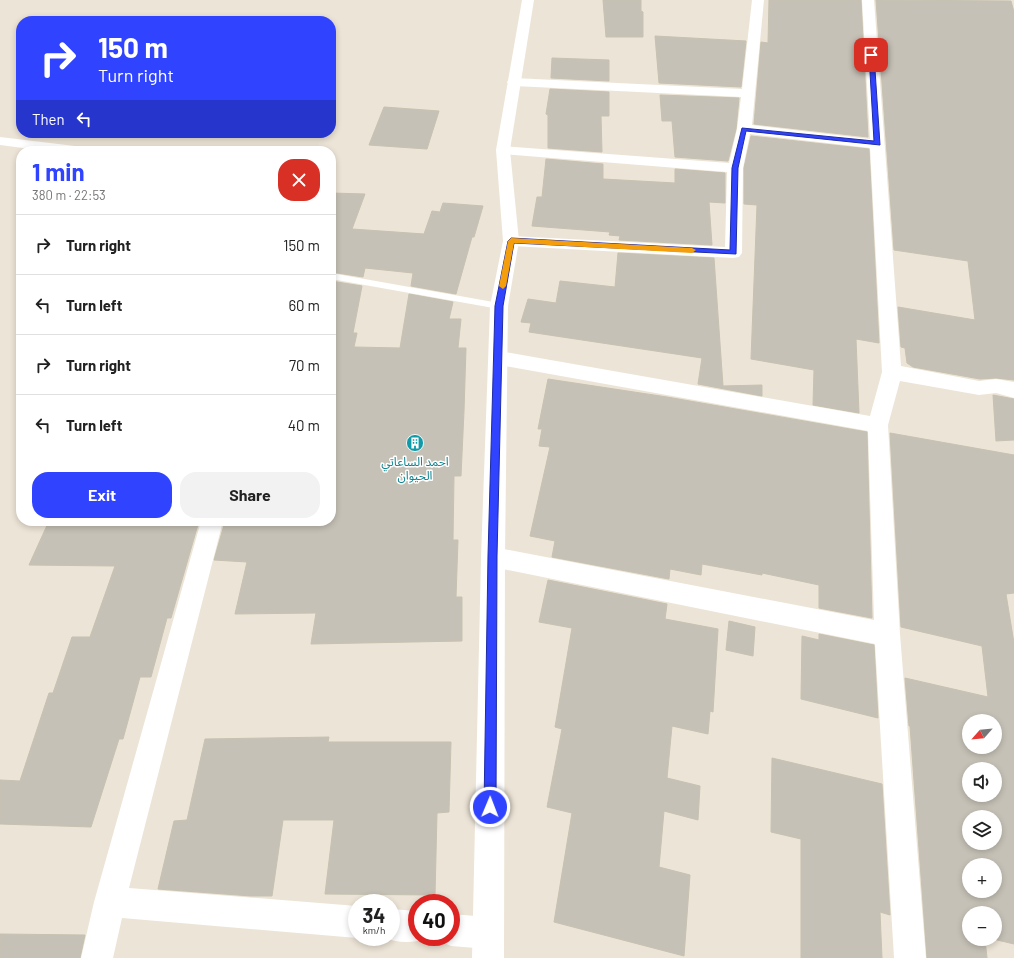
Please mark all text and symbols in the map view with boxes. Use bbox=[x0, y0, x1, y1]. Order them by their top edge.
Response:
text: 150 m bbox=[98, 30, 168, 64]
icon: right bbox=[32, 32, 84, 84]
pin bbox=[854, 38, 888, 72]
icon: arrive bbox=[860, 44, 882, 66]
text: Turn right bbox=[98, 64, 174, 86]
icon: left bbox=[73, 108, 95, 130]
text: Then bbox=[32, 110, 65, 128]
text: 1 min bbox=[32, 157, 85, 186]
button: close bbox=[278, 159, 320, 201]
text: 380 m · 22:53 bbox=[32, 187, 106, 203]
icon: right bbox=[32, 234, 54, 256]
text: Turn right bbox=[66, 236, 131, 254]
text: 150 m bbox=[283, 236, 320, 254]
icon: left bbox=[32, 294, 54, 316]
text: Turn left bbox=[66, 296, 122, 314]
text: 60 m bbox=[288, 296, 320, 314]
icon: right bbox=[32, 354, 54, 376]
text: Turn right bbox=[66, 356, 131, 374]
text: 70 m bbox=[289, 356, 320, 374]
icon: left bbox=[32, 414, 54, 436]
text: Turn left bbox=[66, 416, 122, 434]
text: 40 m bbox=[288, 416, 320, 434]
building icon: احمد الساعاتي الحيوان bbox=[405, 433, 425, 453]
place label: احمد الساعاتي الحيوان bbox=[381, 454, 449, 483]
button: Exit bbox=[32, 472, 172, 518]
button: Share bbox=[180, 472, 320, 518]
north arrow bbox=[962, 714, 1002, 754]
map controls bbox=[962, 714, 1002, 946]
button: sound bbox=[962, 762, 1002, 802]
position arrow bbox=[469, 786, 511, 828]
button: layers bbox=[962, 810, 1002, 850]
button: + bbox=[962, 858, 1002, 898]
speed limit sign: 40 bbox=[408, 894, 460, 946]
text: 34 bbox=[363, 903, 385, 927]
button: − bbox=[962, 906, 1002, 946]
text: km/h bbox=[363, 924, 385, 936]

